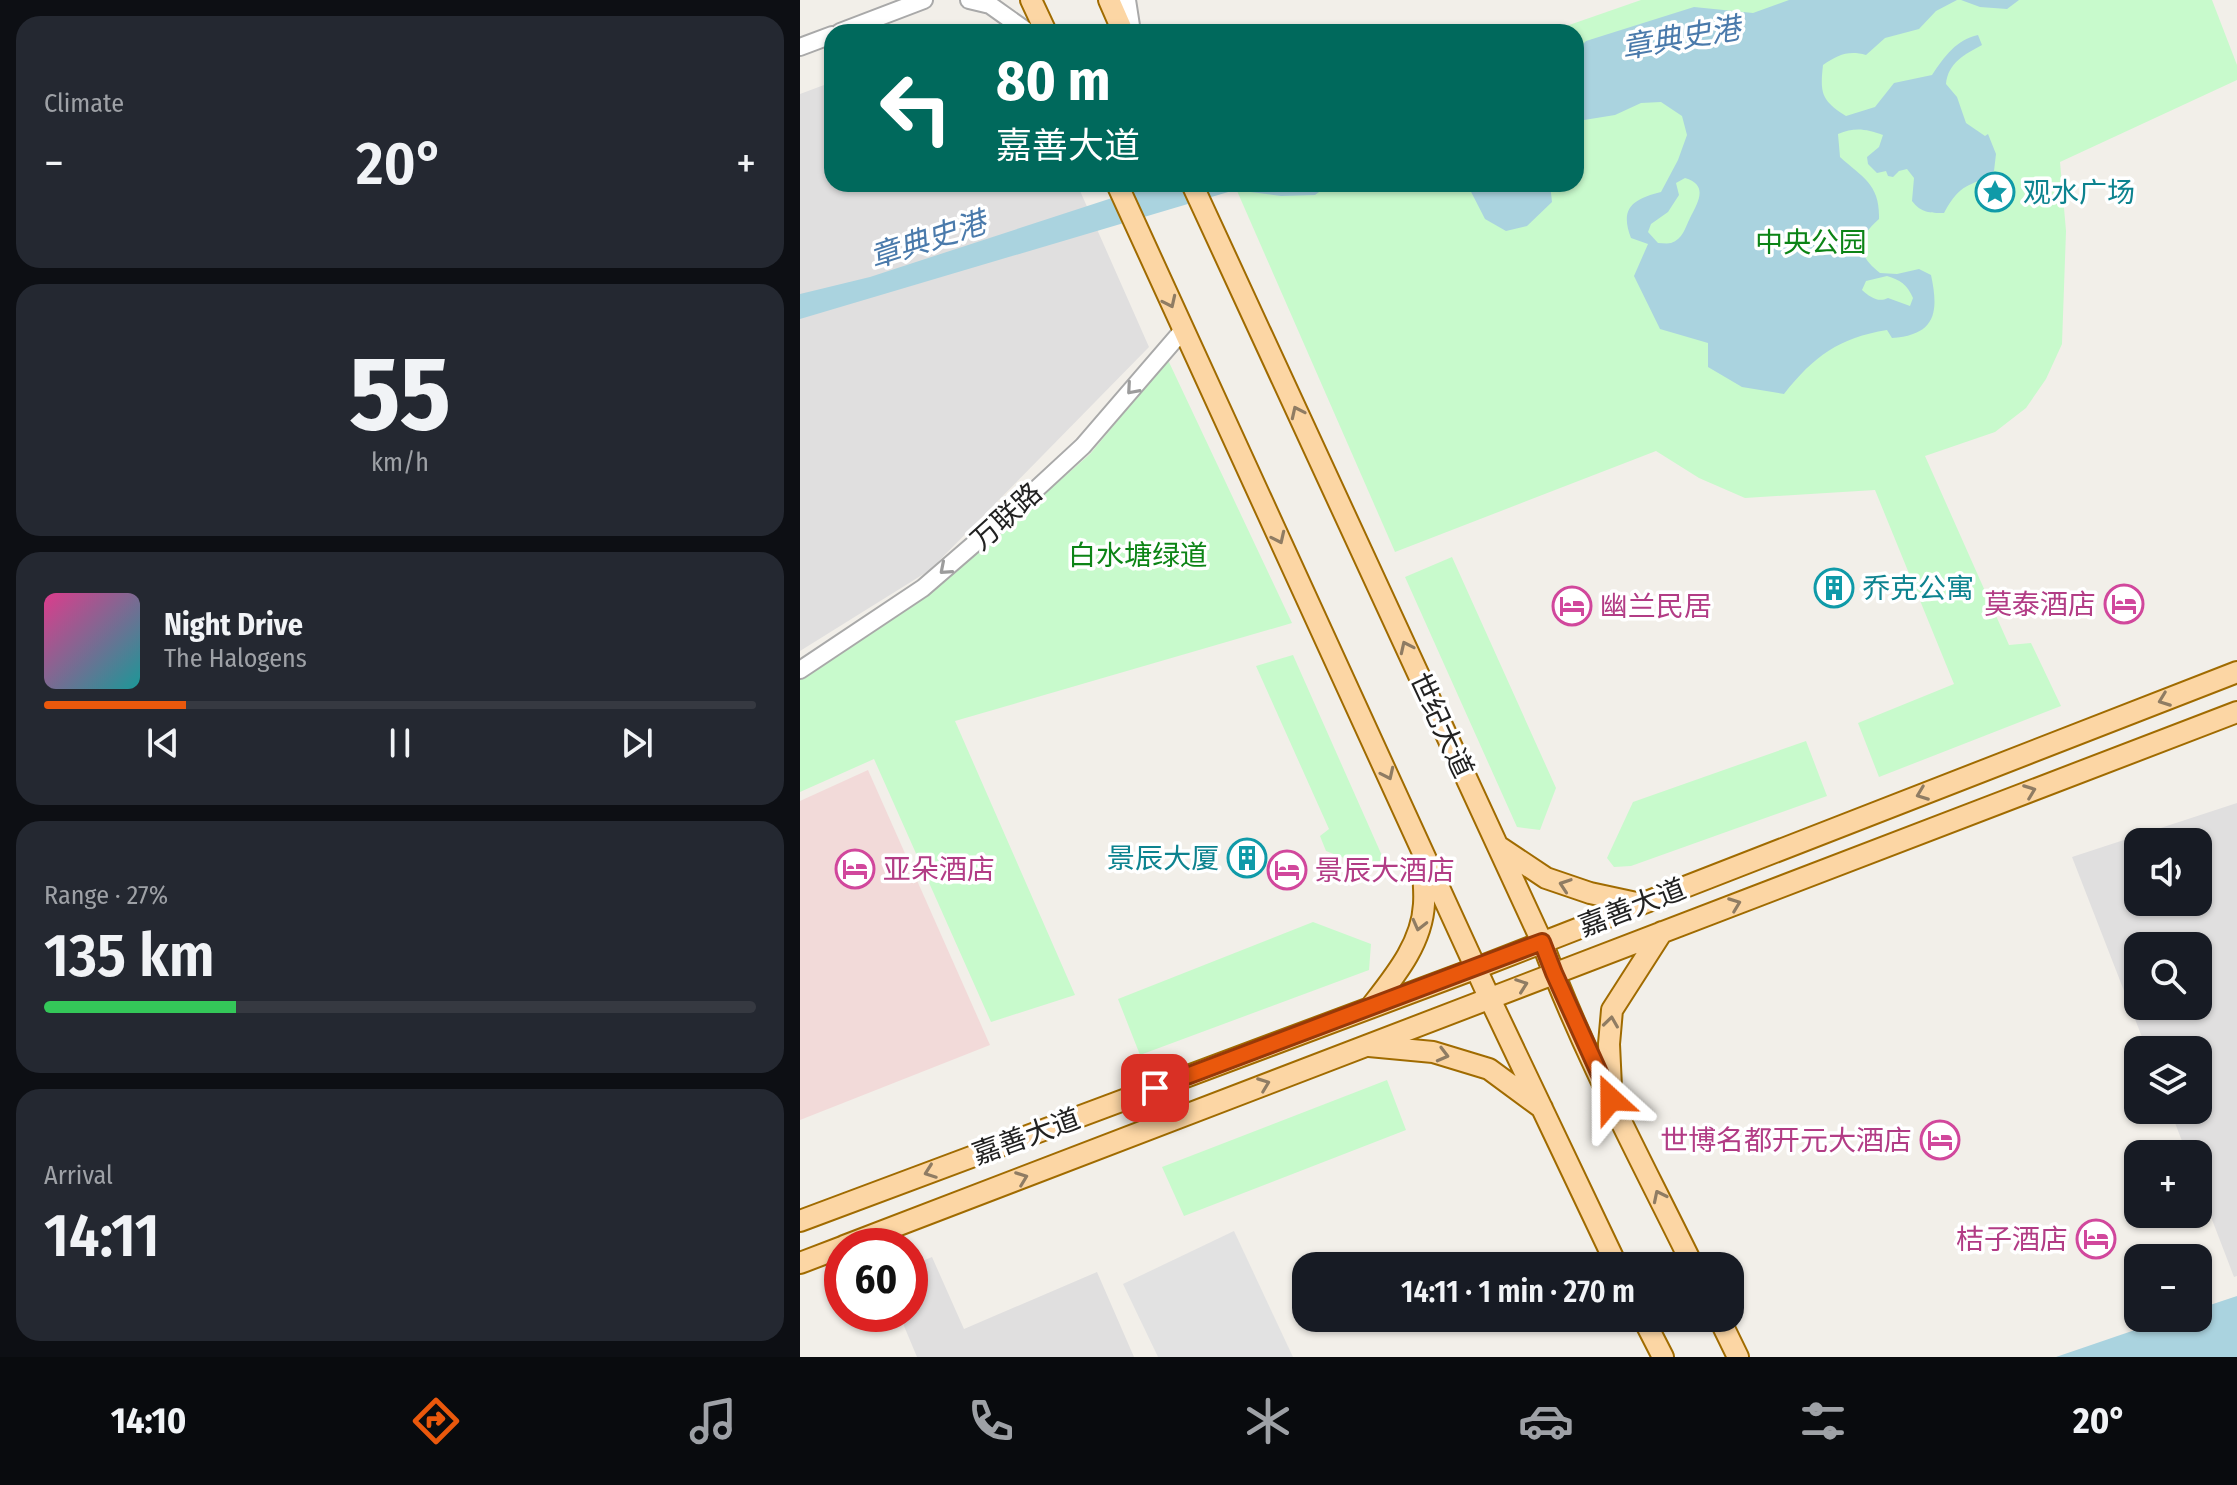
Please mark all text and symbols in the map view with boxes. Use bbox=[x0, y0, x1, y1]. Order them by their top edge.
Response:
water label: 章典史港 bbox=[1619, 9, 1747, 66]
text: 80 m bbox=[996, 48, 1111, 115]
icon: left bbox=[864, 56, 968, 160]
text: Climate bbox=[44, 88, 124, 119]
text: 嘉善大道 bbox=[996, 124, 1140, 168]
text: 20° bbox=[356, 128, 444, 200]
text: − bbox=[44, 137, 64, 190]
text: + bbox=[736, 137, 756, 190]
place icon: 观水广场 bbox=[1974, 171, 2016, 213]
place label: 观水广场 bbox=[2023, 176, 2135, 209]
water label: 章典史港 bbox=[865, 203, 994, 276]
park label: 中央公园 bbox=[1755, 226, 1867, 259]
one-way arrow bbox=[1160, 293, 1176, 308]
text: 55 bbox=[349, 332, 451, 457]
one-way arrow bbox=[1127, 379, 1142, 394]
one-way arrow bbox=[1291, 405, 1307, 420]
text: km/h bbox=[371, 447, 429, 478]
street label: 万联路 bbox=[964, 476, 1049, 557]
one-way arrow bbox=[1269, 529, 1285, 544]
park label: 白水塘绿道 bbox=[1068, 539, 1208, 572]
one-way arrow bbox=[940, 559, 955, 574]
building icon: 乔克公寓 bbox=[1813, 567, 1855, 609]
place label: 乔克公寓 bbox=[1862, 572, 1974, 605]
hotel icon: 莫泰酒店 bbox=[2103, 583, 2145, 625]
hotel icon: 幽兰民居 bbox=[1551, 585, 1593, 627]
place label: 莫泰酒店 bbox=[1984, 588, 2096, 621]
place label: 幽兰民居 bbox=[1600, 590, 1712, 623]
text: Night Drive bbox=[164, 607, 303, 643]
one-way arrow bbox=[1400, 641, 1416, 656]
text: The Halogens bbox=[164, 643, 307, 674]
street label: 世纪大道 bbox=[1403, 667, 1480, 783]
one-way arrow bbox=[2158, 690, 2172, 707]
icon: previous bbox=[141, 721, 185, 765]
icon: pause bbox=[378, 721, 422, 765]
icon: next bbox=[615, 721, 659, 765]
one-way arrow bbox=[1378, 765, 1394, 780]
one-way arrow bbox=[1916, 784, 1930, 801]
one-way arrow bbox=[2022, 784, 2036, 801]
map controls bbox=[2124, 828, 2212, 1332]
button: sound bbox=[2124, 828, 2212, 916]
building icon: 景辰大厦 bbox=[1226, 837, 1268, 879]
place label: 景辰大厦 bbox=[1107, 842, 1219, 875]
hotel icon: 亚朵酒店 bbox=[834, 848, 876, 890]
hotel icon: 景辰大酒店 bbox=[1266, 849, 1308, 891]
place label: 亚朵酒店 bbox=[883, 853, 995, 886]
place label: 景辰大酒店 bbox=[1315, 854, 1455, 887]
street label: 嘉善大道 bbox=[1574, 872, 1690, 943]
one-way arrow bbox=[1559, 878, 1573, 894]
text: Range · 27% bbox=[44, 880, 168, 911]
one-way arrow bbox=[1727, 897, 1741, 914]
one-way arrow bbox=[1412, 918, 1429, 932]
text: 135 km bbox=[44, 920, 215, 992]
button: search bbox=[2124, 932, 2212, 1020]
one-way arrow bbox=[1514, 978, 1528, 995]
one-way arrow bbox=[1603, 1015, 1620, 1028]
button: layers bbox=[2124, 1036, 2212, 1124]
one-way arrow bbox=[1435, 1046, 1449, 1063]
pin bbox=[1121, 1054, 1189, 1122]
position arrow bbox=[1569, 1057, 1653, 1141]
icon: arrive bbox=[1133, 1066, 1177, 1110]
one-way arrow bbox=[1256, 1077, 1270, 1094]
street label: 嘉善大道 bbox=[968, 1102, 1084, 1171]
hotel icon: 世博名都开元大酒店 bbox=[1919, 1119, 1961, 1161]
place label: 世博名都开元大酒店 bbox=[1660, 1124, 1912, 1157]
button: + bbox=[2124, 1140, 2212, 1228]
text: Arrival bbox=[44, 1160, 113, 1191]
one-way arrow bbox=[924, 1162, 938, 1179]
one-way arrow bbox=[1014, 1171, 1028, 1188]
one-way arrow bbox=[1653, 1190, 1669, 1204]
text: 14:11 bbox=[44, 1200, 160, 1272]
hotel icon: 桔子酒店 bbox=[2075, 1218, 2117, 1260]
place label: 桔子酒店 bbox=[1956, 1223, 2068, 1256]
speed limit sign: 60 bbox=[824, 1228, 928, 1332]
button: − bbox=[2124, 1244, 2212, 1332]
text: 14:11 · 1 min · 270 m bbox=[1401, 1274, 1635, 1310]
icon: directions bbox=[408, 1393, 464, 1449]
icon: music bbox=[685, 1393, 741, 1449]
icon: phone bbox=[963, 1393, 1019, 1449]
icon: climate bbox=[1240, 1393, 1296, 1449]
icon: car bbox=[1518, 1393, 1574, 1449]
icon: filters bbox=[1795, 1393, 1851, 1449]
text: 14:10 bbox=[111, 1399, 186, 1443]
text: 20° bbox=[2073, 1399, 2126, 1443]

